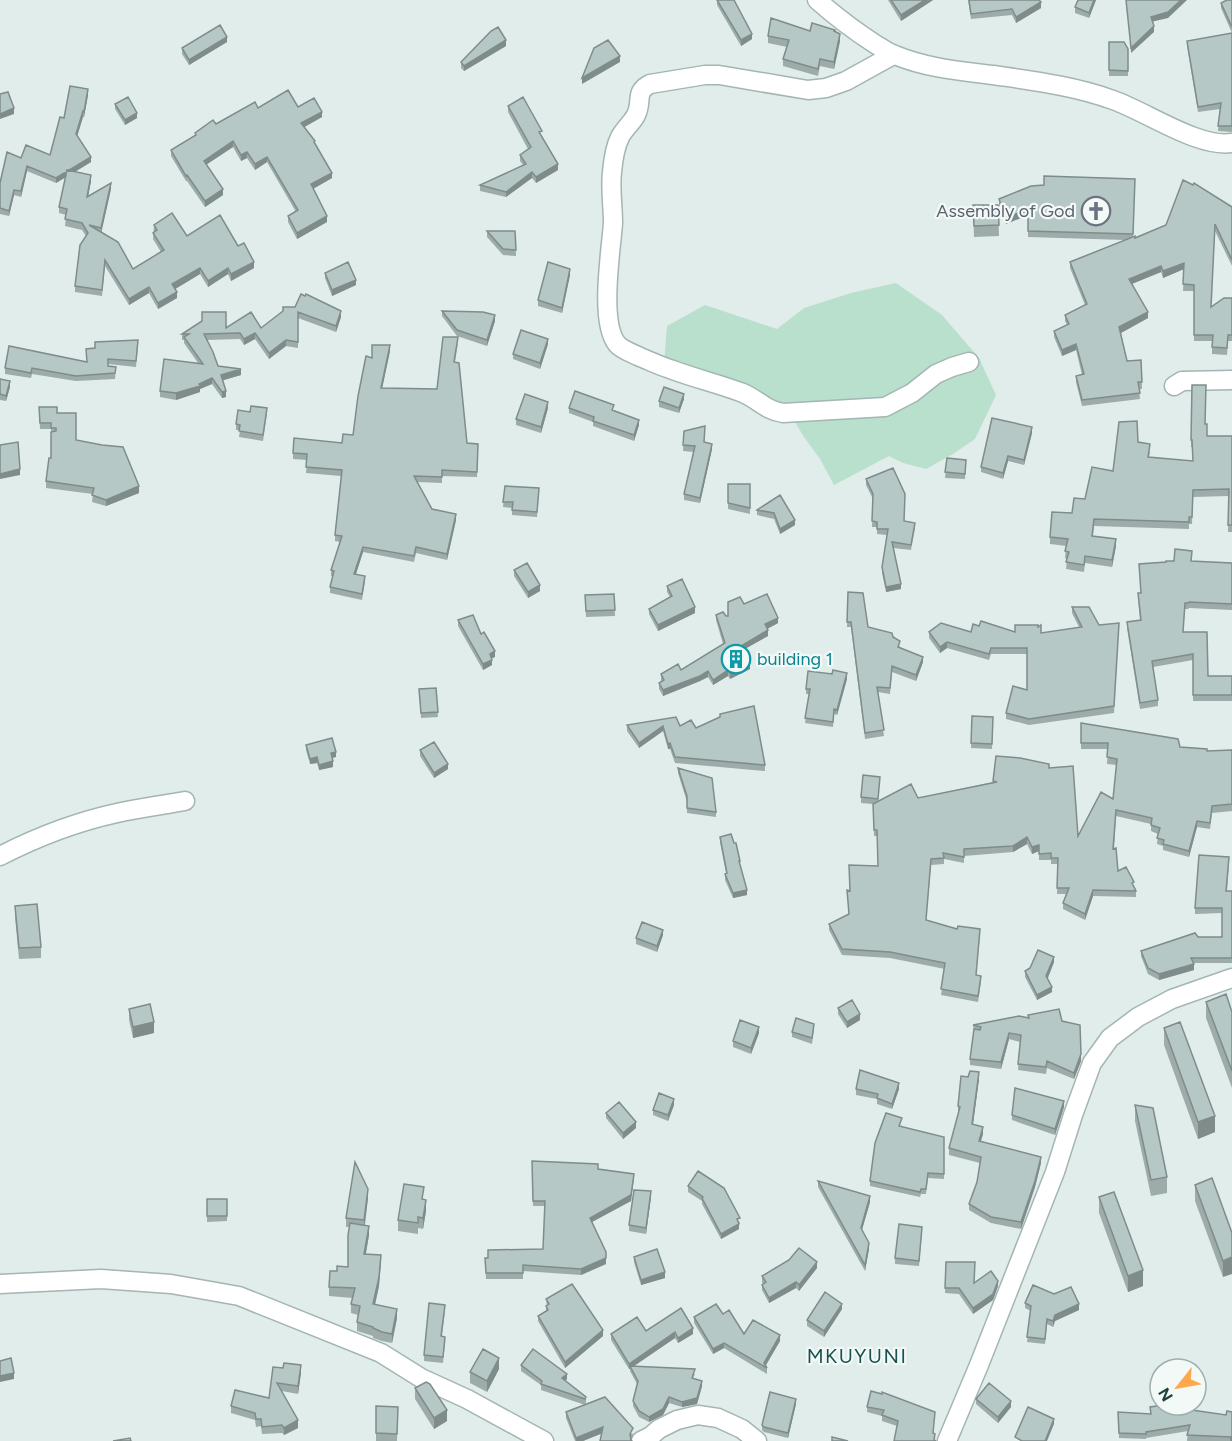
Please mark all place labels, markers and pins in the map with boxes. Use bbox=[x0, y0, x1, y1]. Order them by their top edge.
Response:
church icon: Assembly of God bbox=[1080, 195, 1112, 227]
place label: Assembly of God bbox=[936, 200, 1075, 222]
building icon: building 1 bbox=[720, 643, 752, 675]
place label: building 1 bbox=[757, 648, 833, 670]

